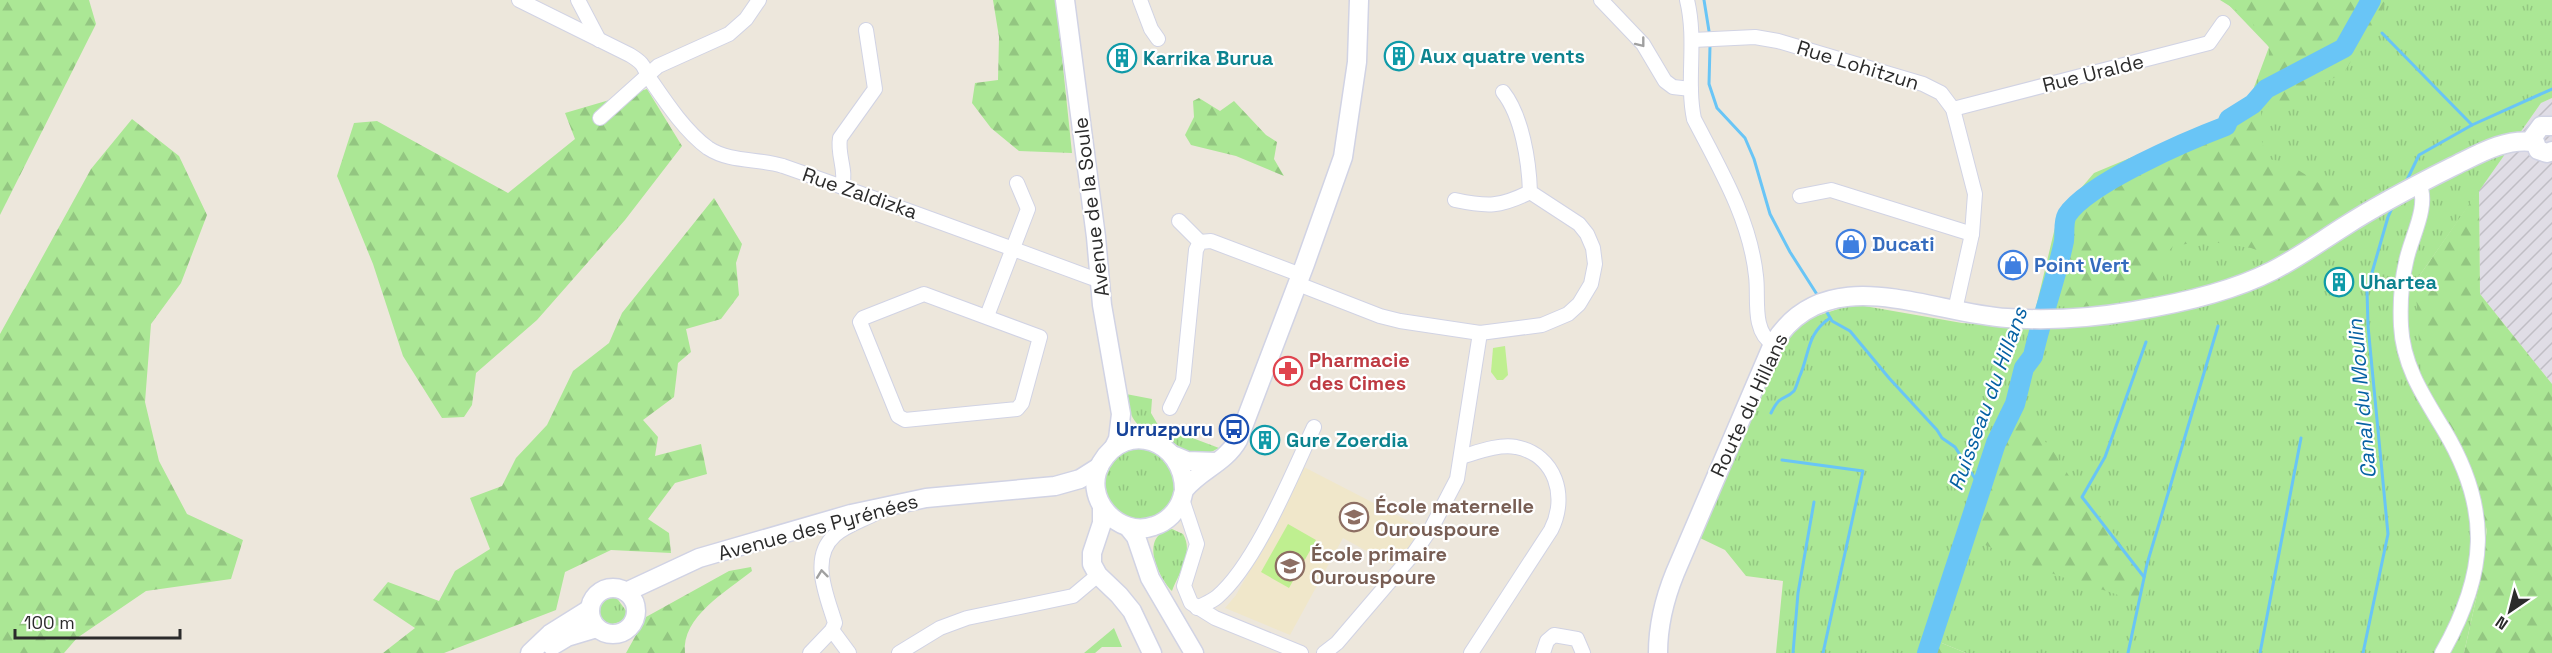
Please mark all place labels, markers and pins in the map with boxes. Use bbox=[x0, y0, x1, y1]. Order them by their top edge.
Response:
building icon: Aux quatre vents bbox=[1383, 40, 1415, 72]
building icon: Karrika Burua bbox=[1106, 42, 1138, 74]
place label: Aux quatre vents bbox=[1420, 43, 1585, 69]
place label: Karrika Burua bbox=[1143, 45, 1274, 71]
shop icon: Ducati bbox=[1835, 228, 1867, 260]
place label: Ducati bbox=[1872, 231, 1935, 257]
shop icon: Point Vert bbox=[1997, 249, 2029, 281]
place label: Point Vert bbox=[2034, 252, 2130, 278]
building icon: Uhartea bbox=[2323, 266, 2355, 298]
place label: Uhartea bbox=[2360, 269, 2438, 295]
place label: Pharmacie des Cimes bbox=[1309, 347, 1410, 396]
pharmacy icon: Pharmacie des Cimes bbox=[1272, 355, 1304, 387]
bus stop icon: Urruzpuru bbox=[1218, 413, 1250, 445]
place label: Urruzpuru bbox=[1116, 416, 1213, 442]
building icon: Gure Zoerdia bbox=[1249, 424, 1281, 456]
place label: Gure Zoerdia bbox=[1286, 427, 1409, 453]
place label: École maternelle Ourouspoure bbox=[1375, 493, 1534, 542]
school or university icon: École maternelle Ourouspoure bbox=[1338, 501, 1370, 533]
place label: École primaire Ourouspoure bbox=[1311, 541, 1447, 590]
school or university icon: École primaire Ourouspoure bbox=[1274, 550, 1306, 582]

